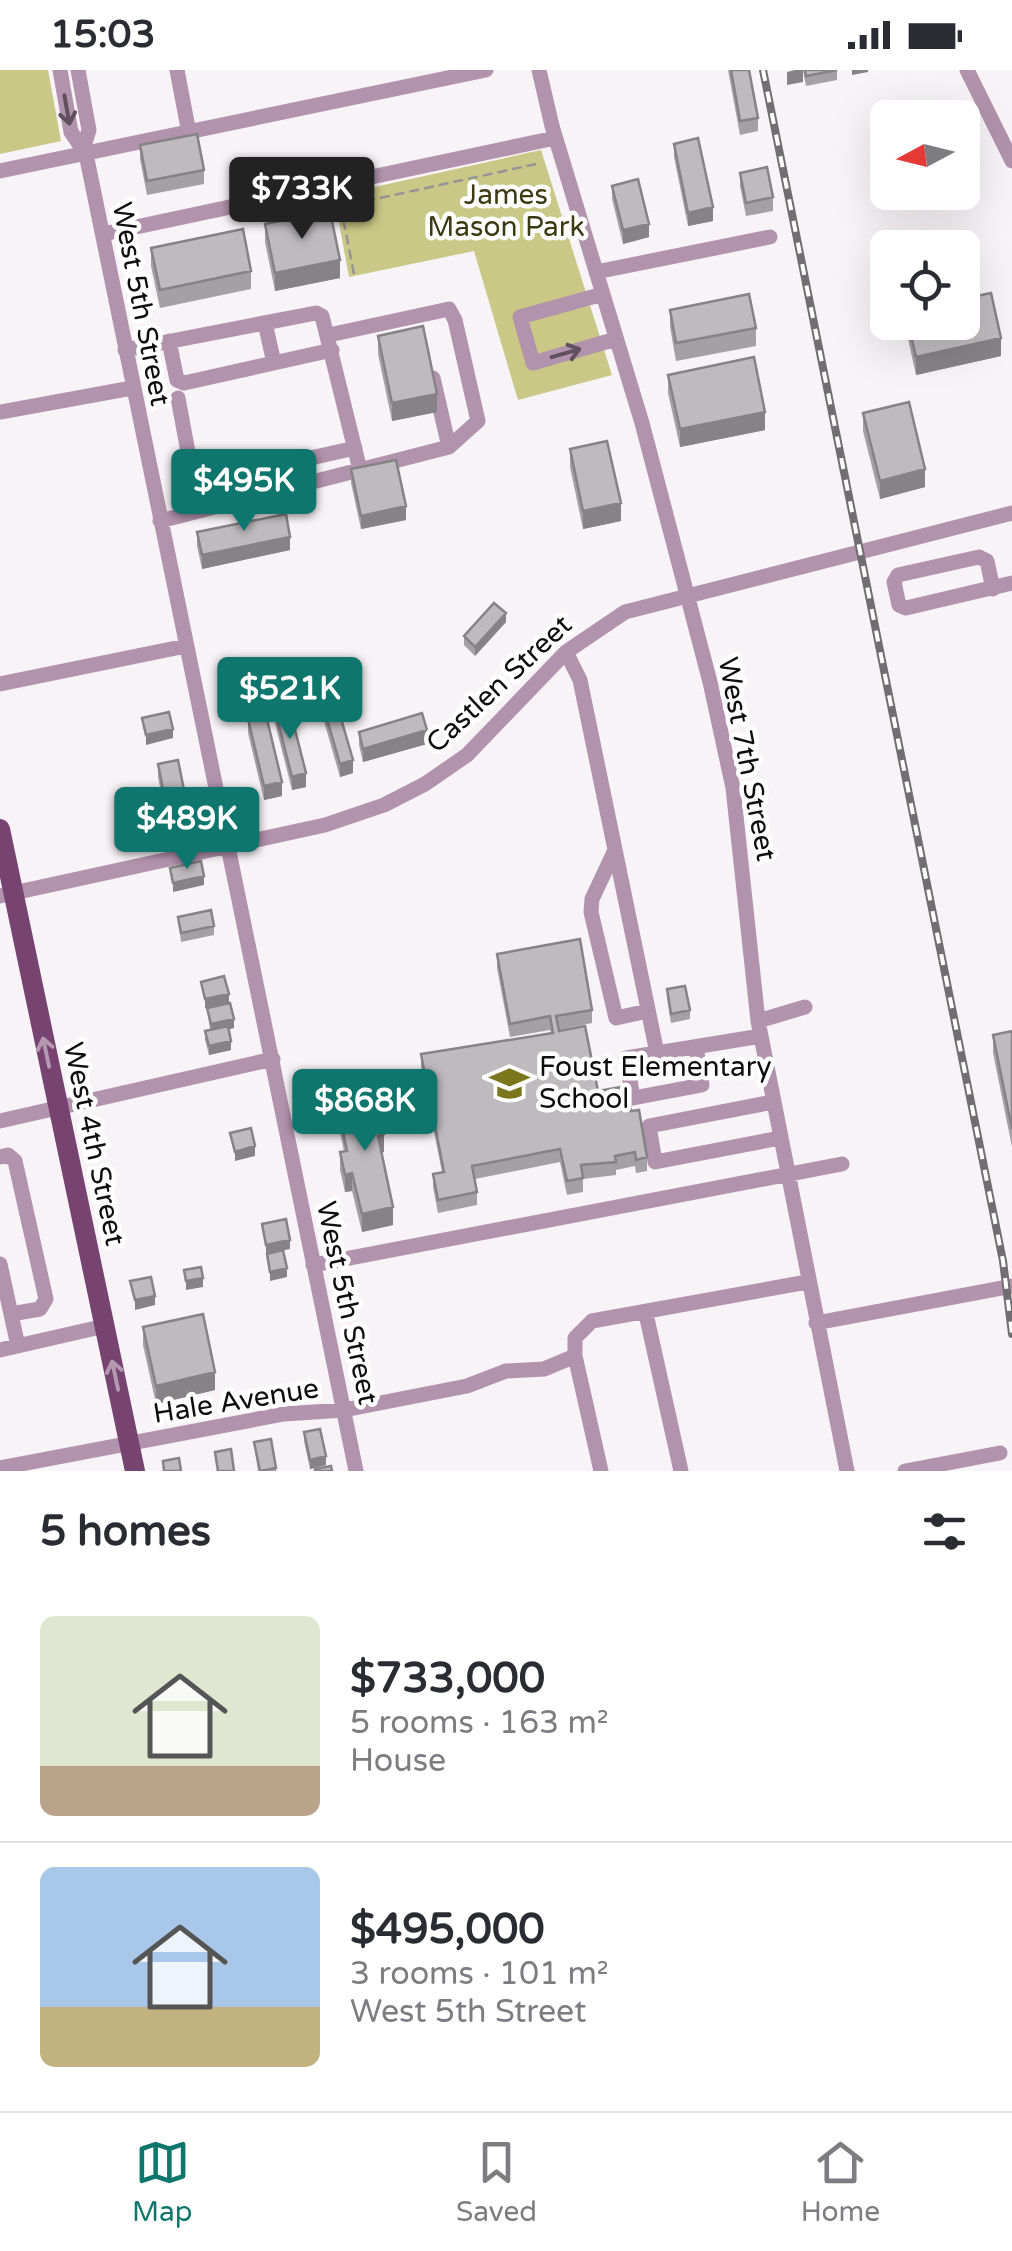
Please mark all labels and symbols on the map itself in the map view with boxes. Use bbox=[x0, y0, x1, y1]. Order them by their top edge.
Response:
one-way arrow bbox=[58, 93, 77, 126]
north arrow bbox=[870, 100, 980, 210]
pin: $733K bbox=[232, 157, 372, 242]
park label: James Mason Park bbox=[427, 178, 585, 244]
street label: West 5th Street bbox=[105, 199, 177, 409]
one-way arrow bbox=[550, 343, 581, 362]
pin: $495K bbox=[174, 449, 314, 534]
street label: Castlen Street bbox=[419, 608, 579, 760]
street label: West 7th Street bbox=[711, 654, 783, 864]
pin: $521K bbox=[220, 657, 360, 742]
pin: $489K bbox=[117, 787, 257, 872]
one-way arrow bbox=[36, 1037, 55, 1069]
street label: West 4th Street bbox=[56, 1039, 132, 1249]
place label: Foust Elementary School bbox=[539, 1050, 771, 1116]
school or university icon: Foust Elementary School bbox=[488, 1062, 530, 1104]
pin: $868K bbox=[295, 1069, 435, 1154]
street label: West 5th Street bbox=[309, 1198, 385, 1408]
one-way arrow bbox=[105, 1360, 124, 1392]
street label: Hale Avenue bbox=[151, 1371, 321, 1431]

